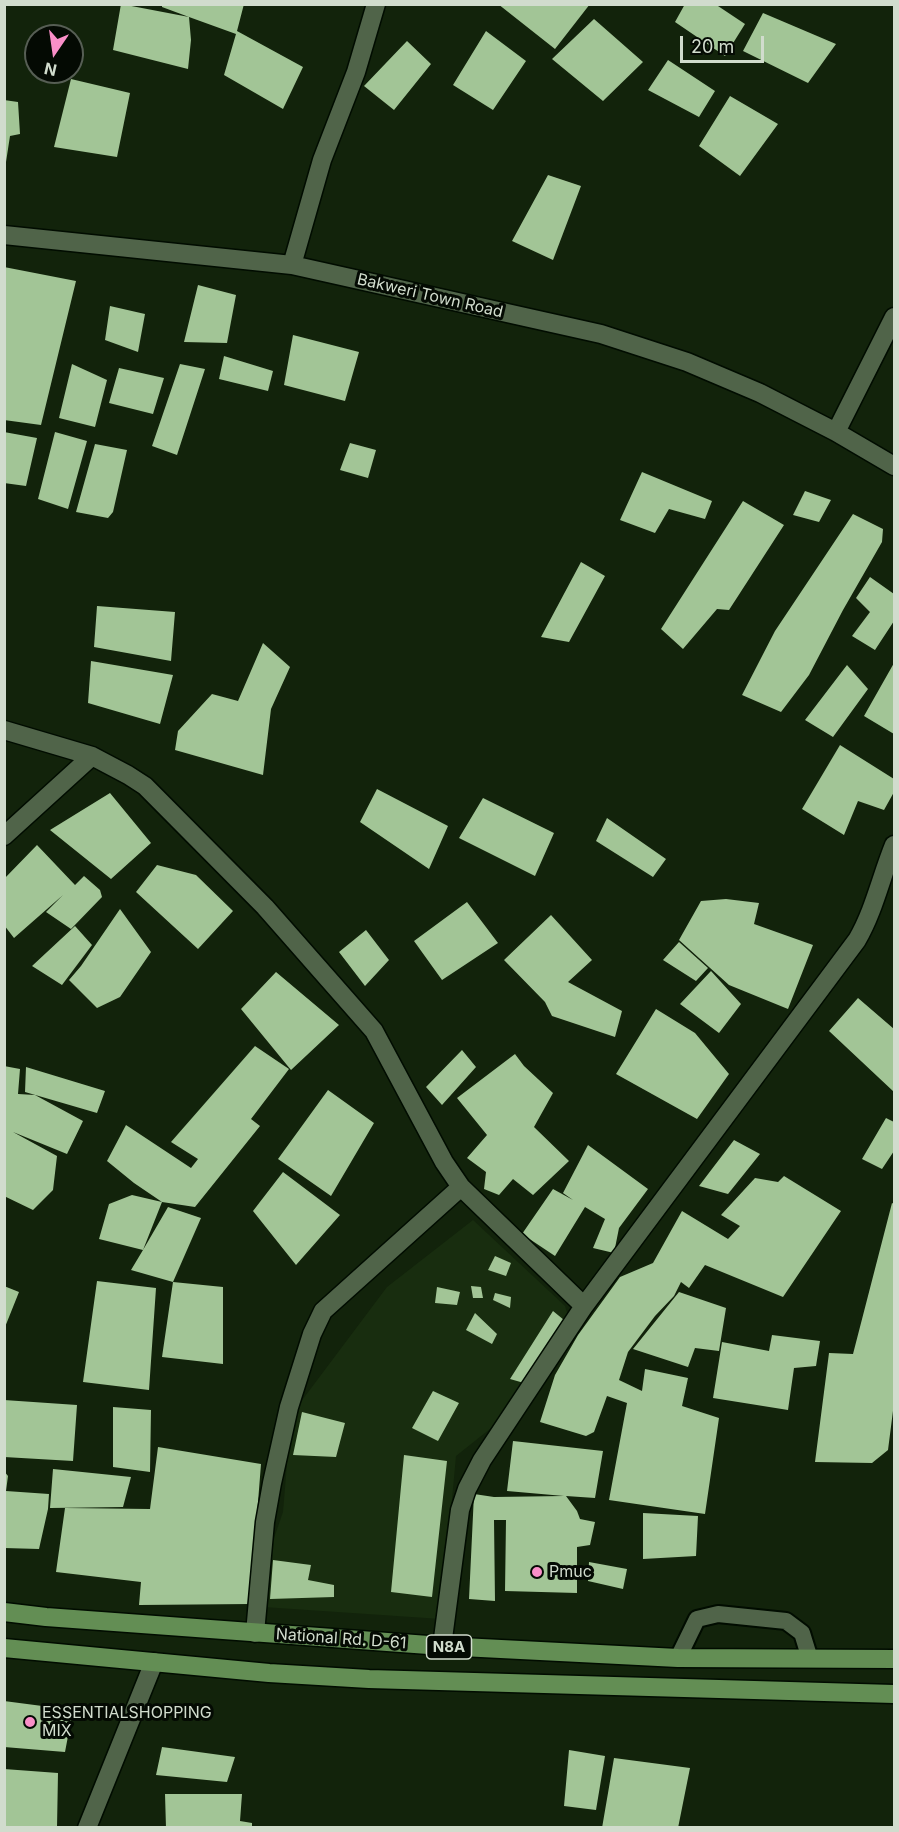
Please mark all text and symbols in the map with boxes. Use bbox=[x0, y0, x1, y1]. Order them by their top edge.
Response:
north arrow bbox=[24, 24, 84, 84]
scale bar bbox=[683, 24, 767, 62]
text: 20 m bbox=[691, 36, 734, 57]
text: N bbox=[42, 58, 59, 81]
street label: Bakweri Town Road bbox=[355, 270, 505, 322]
place label: Pmuc bbox=[549, 1562, 592, 1582]
marker: Pmuc bbox=[530, 1565, 544, 1579]
street label: National Rd. D-61 bbox=[275, 1625, 407, 1653]
road number: N8A bbox=[426, 1635, 472, 1659]
place label: ESSENTIALSHOPPING MIX bbox=[42, 1703, 212, 1741]
marker: ESSENTIALSHOPPING MIX bbox=[23, 1715, 37, 1729]

